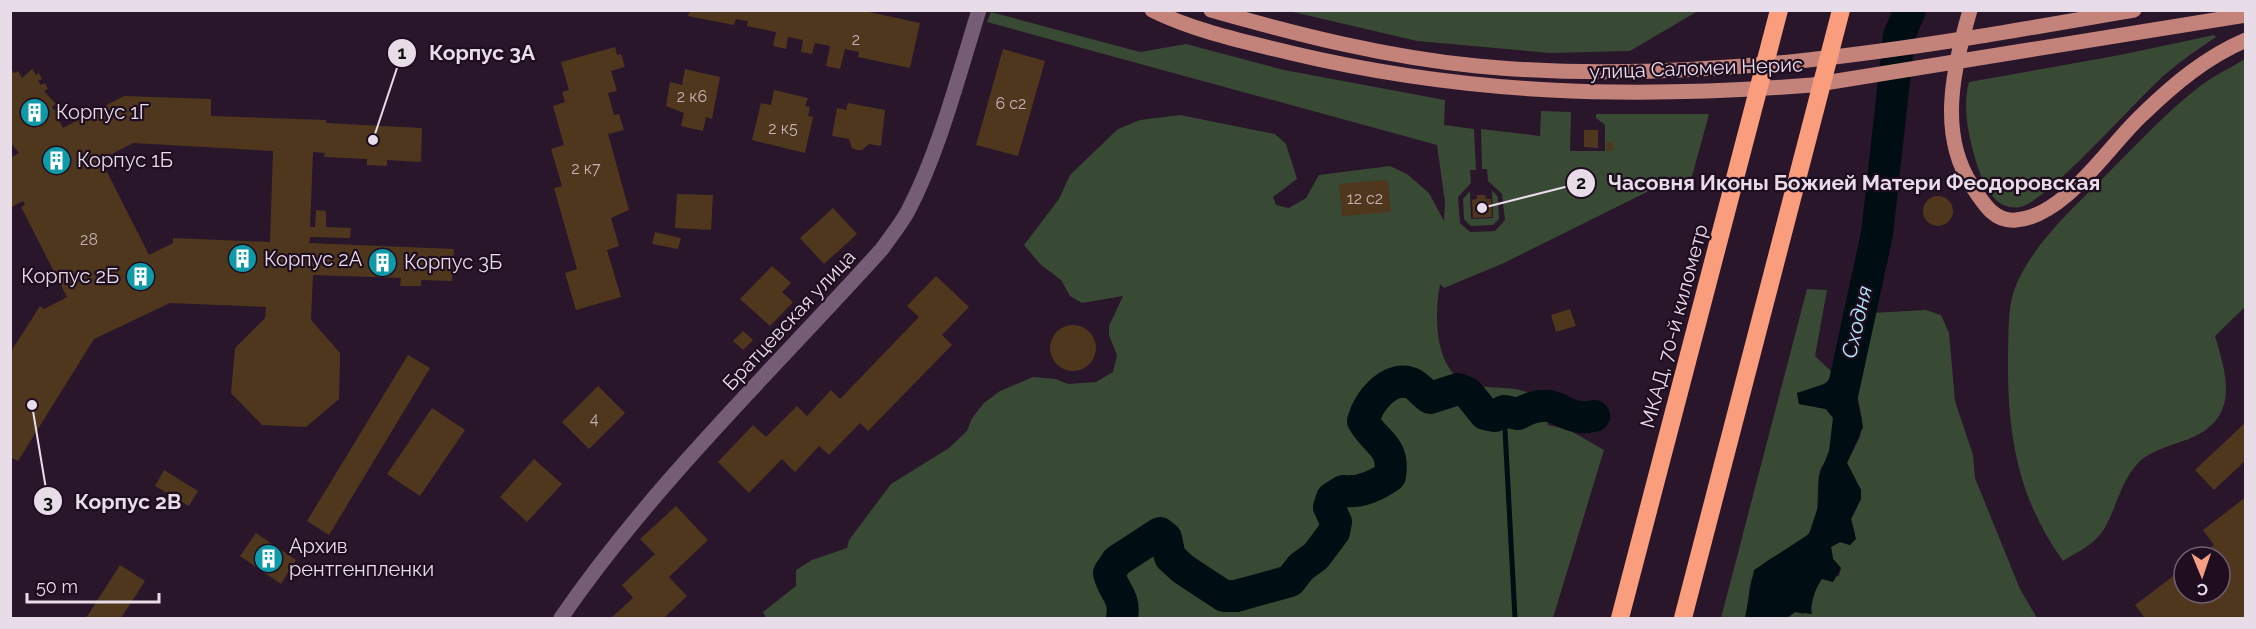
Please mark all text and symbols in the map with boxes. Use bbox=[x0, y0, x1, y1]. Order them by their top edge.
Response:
house number: 2 bbox=[852, 30, 860, 49]
callout: Корпус 3А bbox=[387, 34, 547, 73]
text: Корпус 3А bbox=[429, 40, 536, 65]
text: 1 bbox=[398, 42, 407, 63]
street label: улица Саломеи Нерис bbox=[1589, 52, 1803, 84]
house number: 2 к6 bbox=[677, 87, 707, 106]
house number: 6 с2 bbox=[996, 94, 1026, 113]
building icon: Корпус 1Г bbox=[19, 96, 51, 128]
place label: Корпус 1Г bbox=[56, 100, 149, 124]
house number: 2 к5 bbox=[768, 119, 798, 138]
building icon: Корпус 1Б bbox=[40, 144, 72, 176]
place label: Корпус 1Б bbox=[77, 148, 173, 172]
house number: 2 к7 bbox=[571, 159, 601, 178]
callout: Часовня Иконы Божией Матери Феодоровская bbox=[1566, 163, 2112, 202]
text: Часовня Иконы Божией Матери Феодоровская bbox=[1608, 170, 2100, 195]
text: 2 bbox=[1576, 172, 1586, 193]
house number: 12 с2 bbox=[1347, 189, 1383, 208]
street label: МКАД, 70-й километр bbox=[1635, 222, 1713, 430]
house number: 28 bbox=[80, 230, 98, 249]
building icon: Корпус 2А bbox=[227, 243, 259, 275]
street label: Братцевская улица bbox=[718, 245, 860, 395]
building icon: Корпус 3Б bbox=[367, 246, 399, 278]
place label: Корпус 2А bbox=[264, 247, 363, 271]
place label: Корпус 3Б bbox=[404, 250, 502, 274]
building icon: Корпус 2Б bbox=[124, 260, 156, 292]
place label: Корпус 2Б bbox=[21, 264, 119, 288]
water label: Сходня bbox=[1836, 283, 1877, 361]
house number: 4 bbox=[590, 409, 599, 428]
callout: Корпус 2В bbox=[33, 482, 193, 521]
text: Корпус 2В bbox=[75, 489, 181, 514]
text: 3 bbox=[43, 491, 53, 512]
place label: Архив рентгенпленки bbox=[289, 534, 434, 581]
building icon: Архив рентгенпленки bbox=[252, 542, 284, 574]
north arrow bbox=[2172, 545, 2232, 605]
scale bar bbox=[27, 566, 159, 604]
text: 50 m bbox=[36, 576, 78, 597]
text: С bbox=[2197, 580, 2208, 599]

